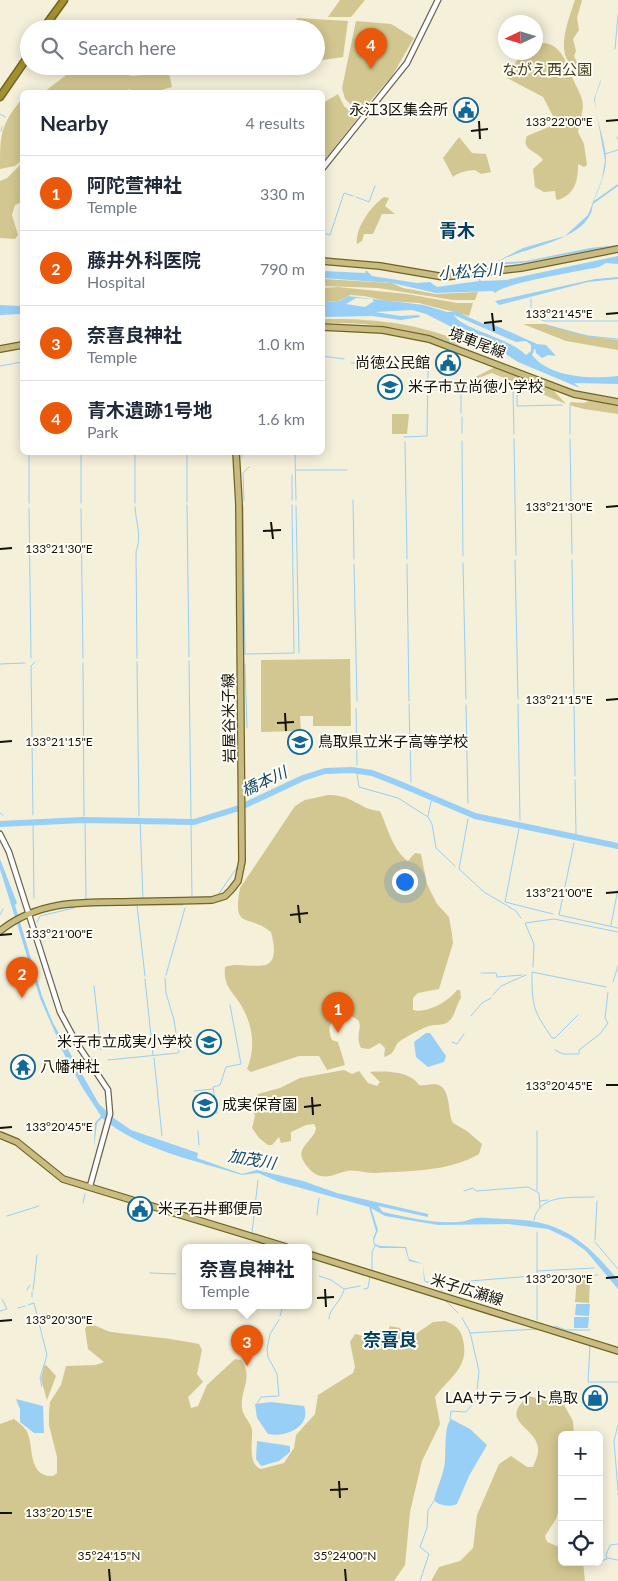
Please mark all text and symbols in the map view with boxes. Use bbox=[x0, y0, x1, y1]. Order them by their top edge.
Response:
north arrow bbox=[498, 15, 543, 60]
search box bbox=[20, 20, 325, 75]
pin: 4 bbox=[355, 28, 387, 69]
icon: search bbox=[38, 34, 66, 62]
text: Search here bbox=[78, 36, 176, 59]
park label: ながえ西公園 bbox=[502, 60, 592, 78]
public building icon: 永江3区集会所 bbox=[453, 97, 479, 123]
place label: 永江3区集会所 bbox=[349, 100, 448, 118]
text: Nearby bbox=[40, 110, 108, 135]
text: 4 results bbox=[245, 113, 305, 132]
text: 133°22'00"E bbox=[525, 114, 593, 129]
text: 阿陀萱神社 bbox=[87, 173, 182, 196]
text: 1 bbox=[51, 184, 61, 203]
text: 330 m bbox=[260, 184, 305, 203]
text: Temple bbox=[87, 197, 137, 216]
district label: 青木 bbox=[439, 219, 475, 241]
text: 藤井外科医院 bbox=[87, 248, 201, 271]
text: 2 bbox=[51, 259, 61, 278]
text: 790 m bbox=[260, 259, 305, 278]
water label: 小松谷川 bbox=[437, 259, 505, 282]
text: Hospital bbox=[87, 272, 145, 291]
text: 133°21'45"E bbox=[525, 306, 593, 321]
text: 奈喜良神社 bbox=[87, 323, 182, 346]
street label: 境車尾線 bbox=[446, 323, 509, 361]
text: 3 bbox=[51, 334, 61, 353]
text: 1.0 km bbox=[257, 334, 305, 353]
text: Temple bbox=[87, 347, 137, 366]
public building icon: 尚徳公民館 bbox=[435, 350, 461, 376]
place label: 尚徳公民館 bbox=[355, 353, 430, 371]
school or university icon: 米子市立尚徳小学校 bbox=[377, 374, 403, 400]
place label: 米子市立尚徳小学校 bbox=[408, 377, 543, 395]
text: 青木遺跡1号地 bbox=[87, 398, 212, 421]
text: 4 bbox=[51, 409, 61, 428]
text: 1.6 km bbox=[257, 409, 305, 428]
text: Park bbox=[87, 422, 118, 441]
text: 133°21'30"E bbox=[525, 499, 593, 514]
text: 133°21'30"E bbox=[25, 541, 93, 556]
street label: 岩屋谷米子線 bbox=[218, 673, 238, 763]
text: 133°21'15"E bbox=[525, 692, 593, 707]
school or university icon: 鳥取県立米子高等学校 bbox=[287, 729, 313, 755]
place label: 鳥取県立米子高等学校 bbox=[318, 732, 468, 750]
text: 133°21'15"E bbox=[25, 734, 93, 749]
water label: 橋本川 bbox=[238, 761, 291, 799]
your location bbox=[392, 869, 418, 895]
text: 133°21'00"E bbox=[525, 885, 593, 900]
text: 133°21'00"E bbox=[25, 926, 93, 941]
pin: 2 bbox=[6, 957, 38, 998]
pin: 1 bbox=[322, 992, 354, 1033]
school or university icon: 米子市立成実小学校 bbox=[196, 1029, 222, 1055]
place label: 米子市立成実小学校 bbox=[57, 1032, 192, 1050]
temple icon: 八幡神社 bbox=[10, 1054, 36, 1080]
place label: 八幡神社 bbox=[40, 1057, 100, 1075]
text: 133°20'45"E bbox=[525, 1078, 593, 1093]
school or university icon: 成実保育園 bbox=[192, 1092, 218, 1118]
place label: 成実保育園 bbox=[222, 1095, 297, 1113]
text: 133°20'45"E bbox=[25, 1119, 93, 1134]
water label: 加茂川 bbox=[227, 1145, 279, 1172]
public building icon: 米子石井郵便局 bbox=[127, 1196, 153, 1222]
place label: 米子石井郵便局 bbox=[158, 1199, 263, 1217]
popup bbox=[182, 1244, 312, 1309]
text: 奈喜良神社 bbox=[199, 1257, 295, 1280]
street label: 米子広瀬線 bbox=[429, 1269, 506, 1309]
text: 133°20'30"E bbox=[525, 1271, 593, 1286]
text: Temple bbox=[199, 1281, 250, 1300]
text: 133°20'30"E bbox=[25, 1312, 93, 1327]
pin: 3 bbox=[231, 1325, 263, 1366]
district label: 奈喜良 bbox=[363, 1328, 417, 1350]
shop icon: LAAサテライト鳥取 bbox=[582, 1385, 608, 1411]
place label: LAAサテライト鳥取 bbox=[445, 1388, 578, 1406]
map controls bbox=[558, 1431, 603, 1566]
button: + bbox=[558, 1431, 603, 1476]
button: − bbox=[558, 1476, 603, 1521]
text: 133°20'15"E bbox=[25, 1505, 93, 1520]
button: locate bbox=[558, 1521, 603, 1566]
text: 35°24'15"N bbox=[78, 1548, 140, 1563]
text: 35°24'00"N bbox=[314, 1548, 376, 1563]

